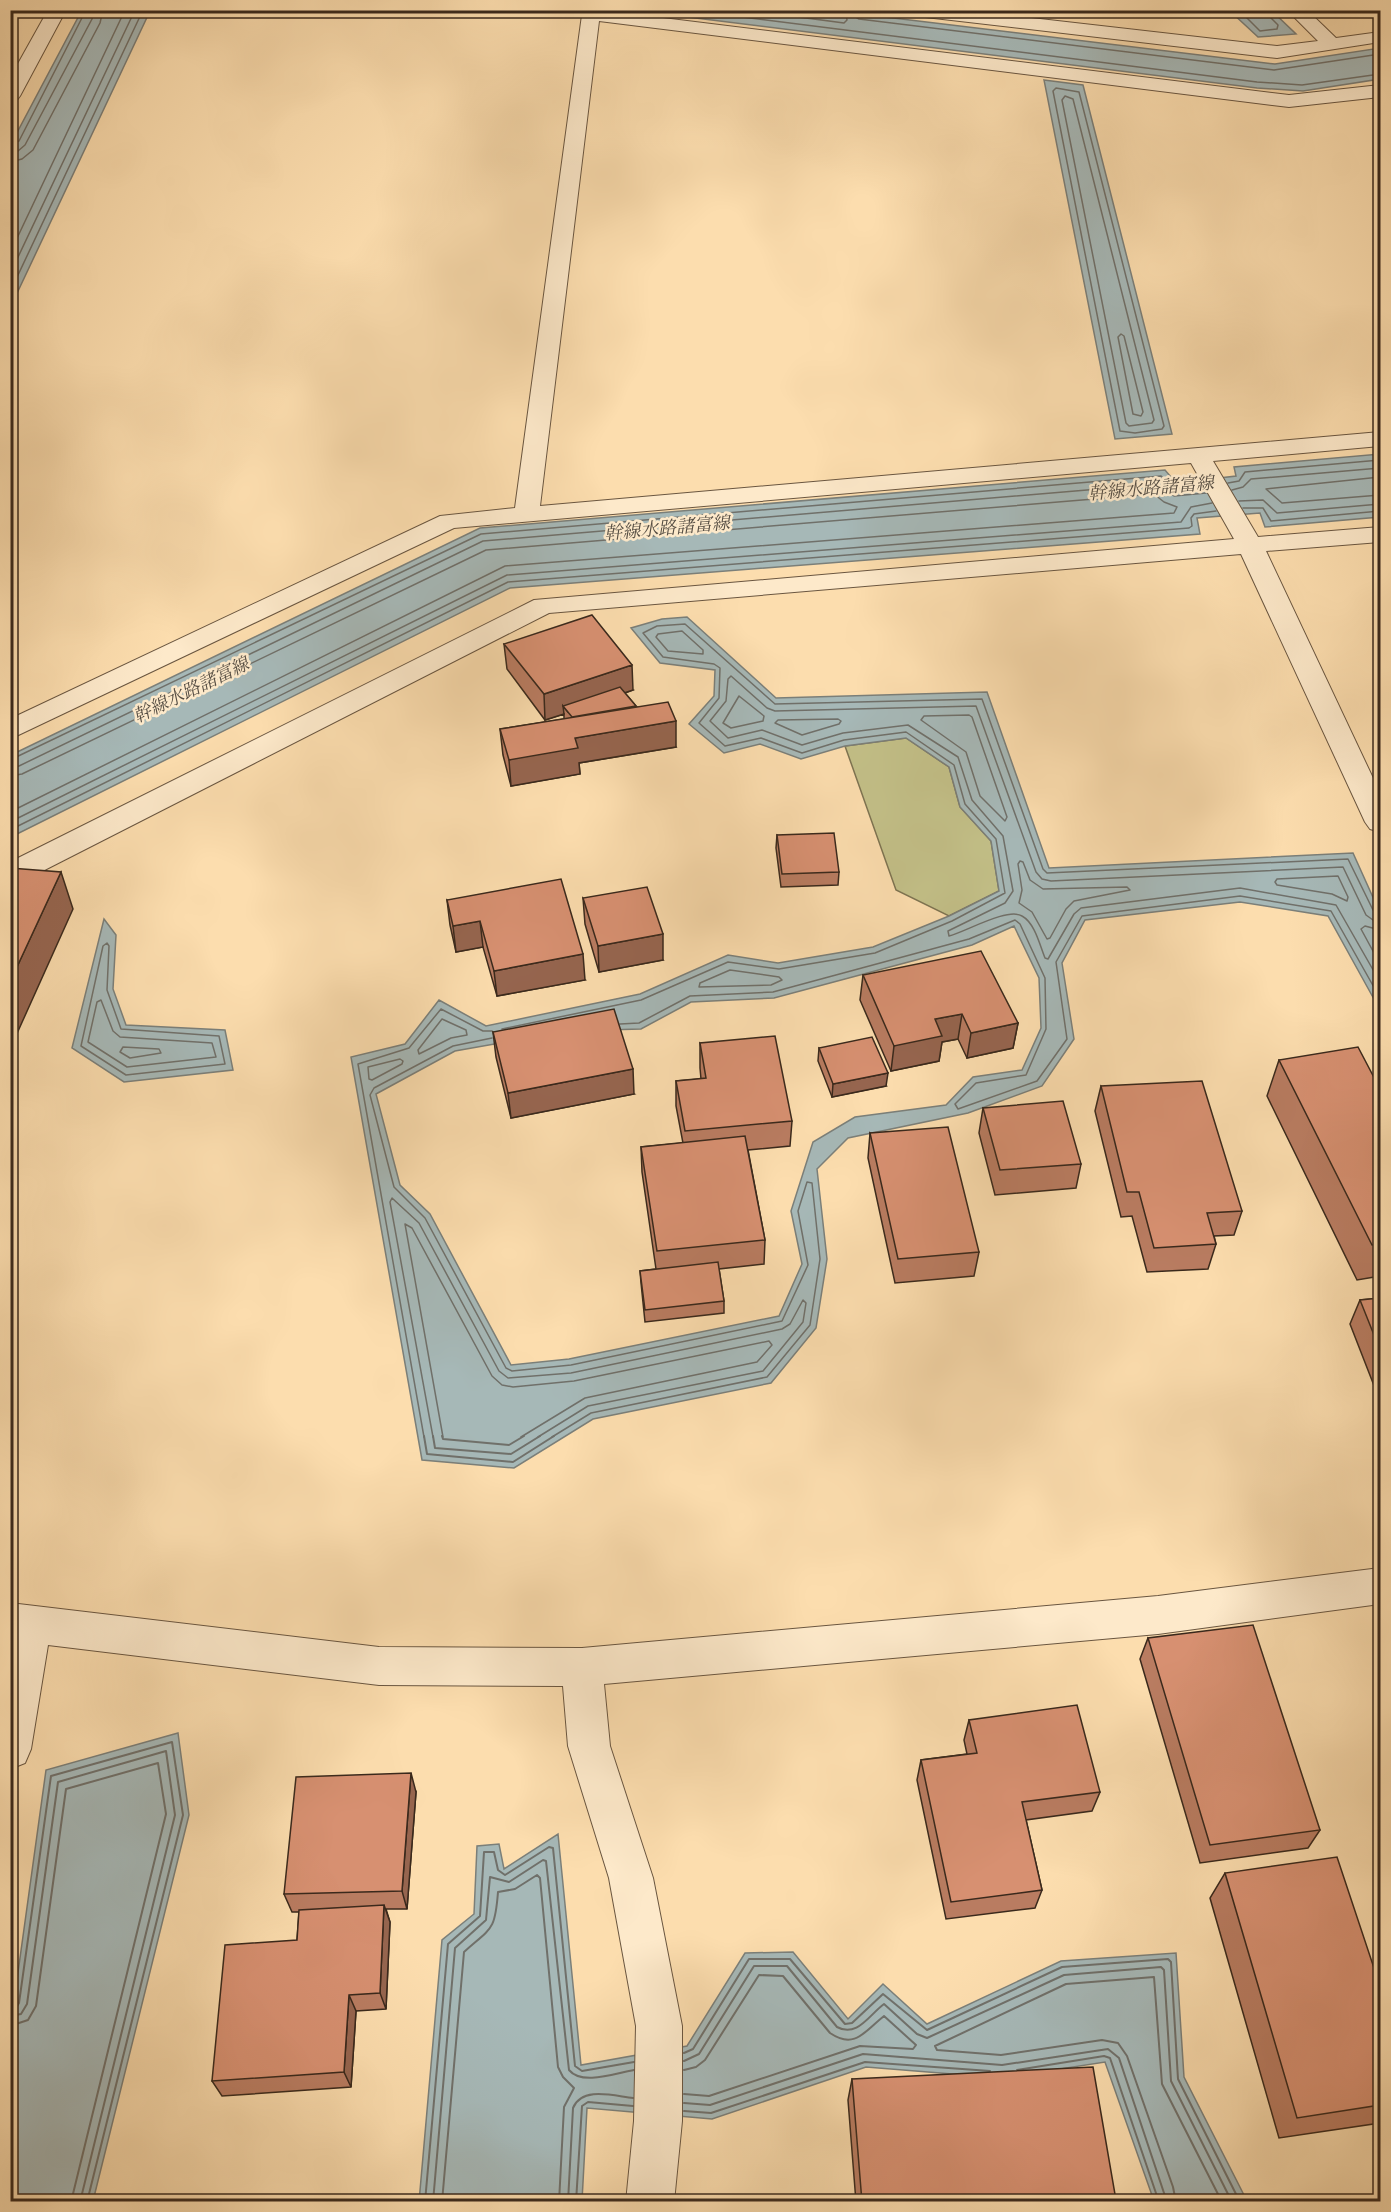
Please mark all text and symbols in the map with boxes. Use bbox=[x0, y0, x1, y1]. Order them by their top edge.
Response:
water label: 幹線水路諸富線 bbox=[1087, 471, 1217, 507]
water label: 幹線水路諸富線 bbox=[603, 511, 733, 547]
water label: 幹線水路諸富線 bbox=[130, 652, 256, 730]

